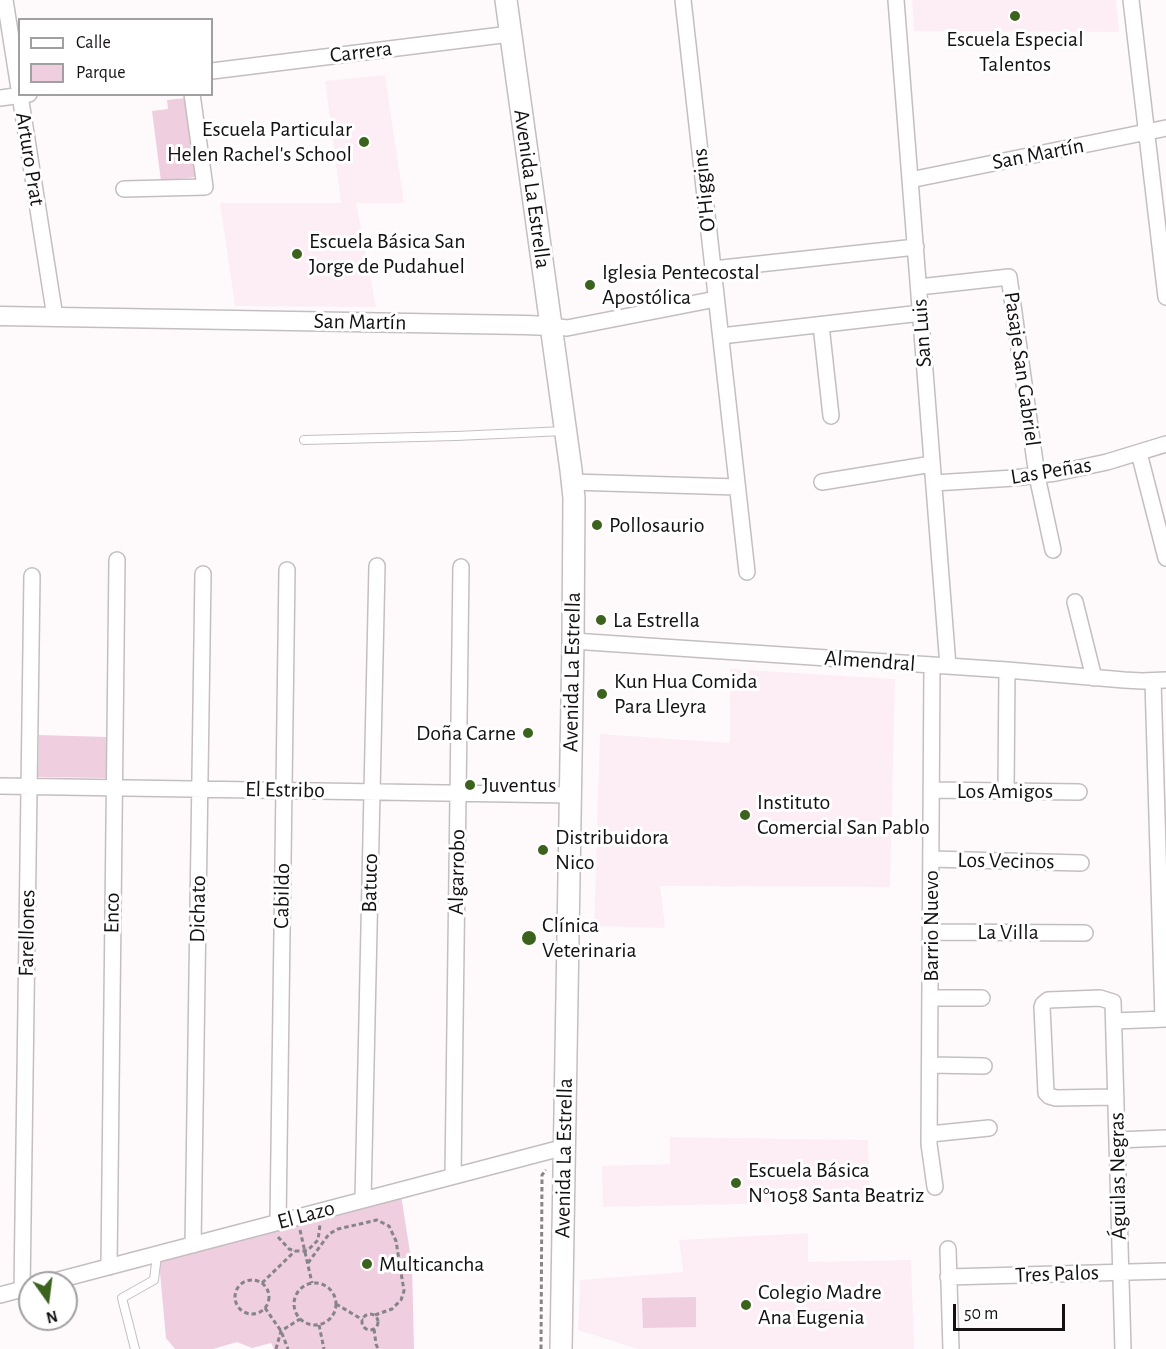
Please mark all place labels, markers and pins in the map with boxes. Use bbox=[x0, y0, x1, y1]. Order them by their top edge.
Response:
marker: Escuela Especial Talentos bbox=[1008, 9, 1022, 23]
place label: Escuela Especial Talentos bbox=[946, 26, 1084, 78]
place label: Escuela Particular Helen Rachel's School bbox=[167, 116, 352, 168]
marker: Escuela Particular Helen Rachel's School bbox=[357, 135, 371, 149]
place label: Escuela Básica San Jorge de Pudahuel bbox=[309, 228, 466, 280]
marker: Escuela Básica San Jorge de Pudahuel bbox=[290, 247, 304, 261]
place label: Iglesia Pentecostal Apostólica bbox=[602, 259, 760, 310]
marker: Iglesia Pentecostal Apostólica bbox=[583, 278, 597, 292]
place label: Pollosaurio bbox=[609, 512, 705, 538]
marker: Pollosaurio bbox=[590, 518, 604, 532]
place label: La Estrella bbox=[613, 607, 700, 633]
marker: La Estrella bbox=[594, 613, 608, 627]
place label: Kun Hua Comida Para Lleyra bbox=[614, 668, 758, 720]
marker: Kun Hua Comida Para Lleyra bbox=[595, 687, 609, 701]
place label: Doña Carne bbox=[416, 720, 516, 746]
marker: Doña Carne bbox=[521, 726, 535, 740]
place label: Juventus bbox=[482, 772, 556, 798]
marker: Juventus bbox=[463, 778, 477, 792]
place label: Instituto Comercial San Pablo bbox=[757, 789, 930, 840]
marker: Instituto Comercial San Pablo bbox=[738, 808, 752, 822]
place label: Distribuidora Nico bbox=[555, 824, 669, 876]
marker: Distribuidora Nico bbox=[536, 843, 550, 857]
place label: Clínica Veterinaria bbox=[542, 912, 637, 963]
marker: Clínica Veterinaria bbox=[520, 929, 538, 947]
place label: Escuela Básica N°1058 Santa Beatriz bbox=[748, 1157, 924, 1208]
marker: Escuela Básica N°1058 Santa Beatriz bbox=[729, 1176, 743, 1190]
place label: Multicancha bbox=[379, 1251, 485, 1277]
marker: Multicancha bbox=[360, 1257, 374, 1271]
place label: Colegio Madre Ana Eugenia bbox=[758, 1279, 882, 1330]
marker: Colegio Madre Ana Eugenia bbox=[739, 1298, 753, 1312]

